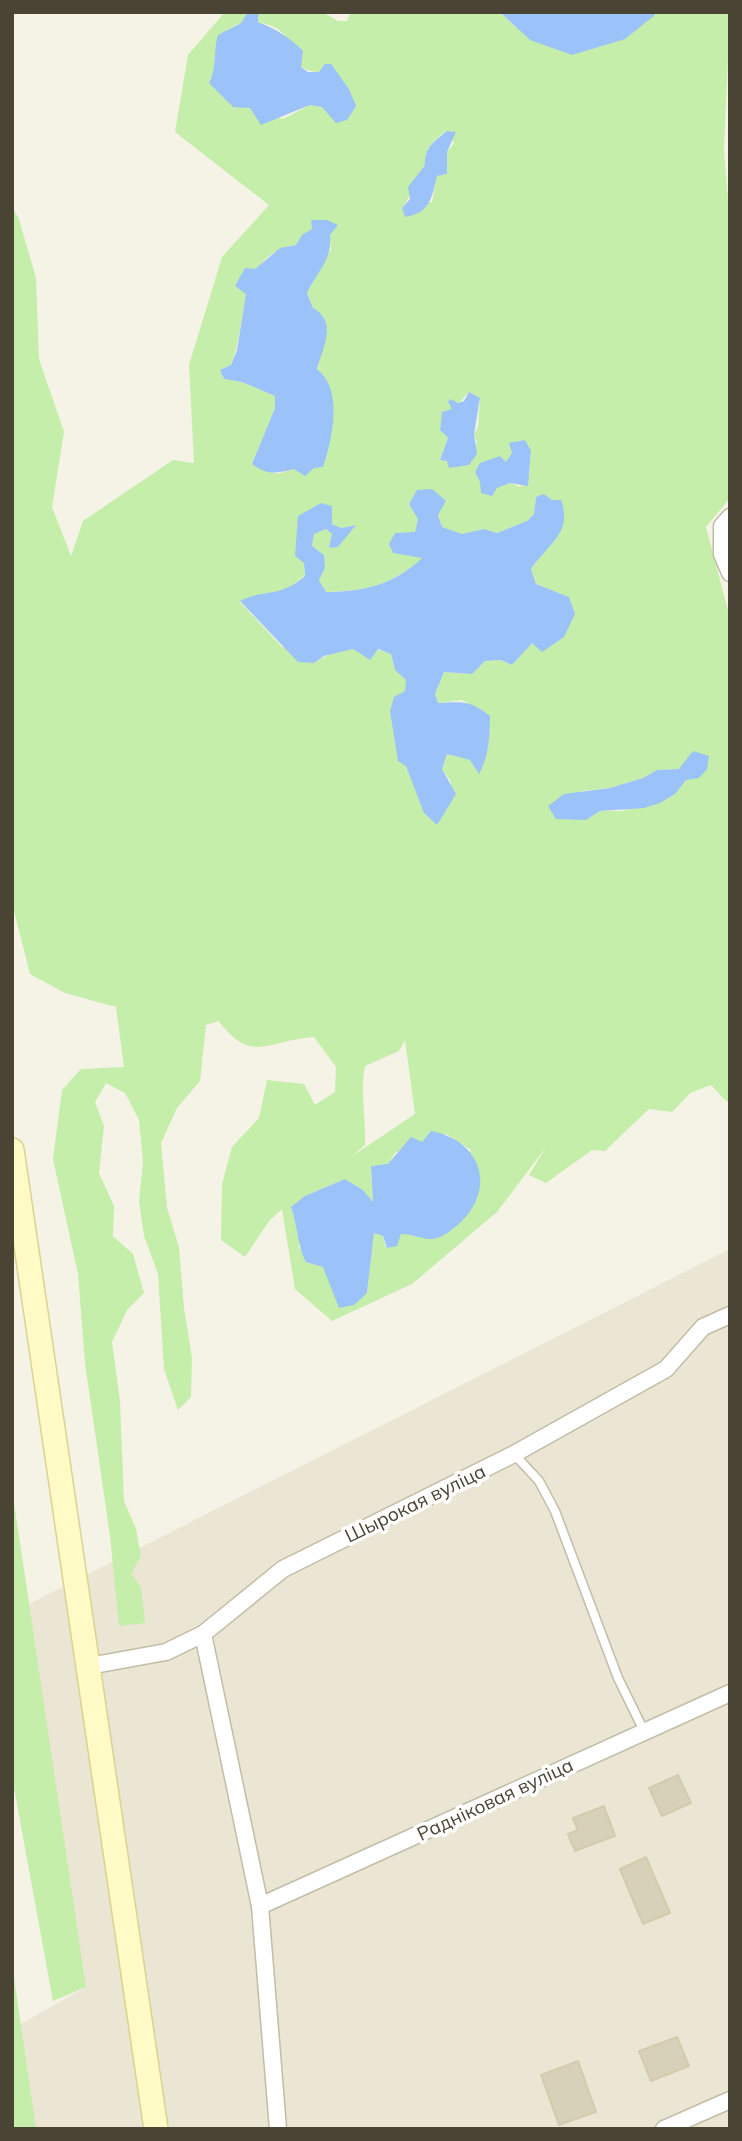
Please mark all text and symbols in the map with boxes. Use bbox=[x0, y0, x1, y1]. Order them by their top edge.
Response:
street label: Шырокая вуліца bbox=[341, 1458, 489, 1548]
street label: Радніковая вуліца bbox=[413, 1752, 577, 1846]

